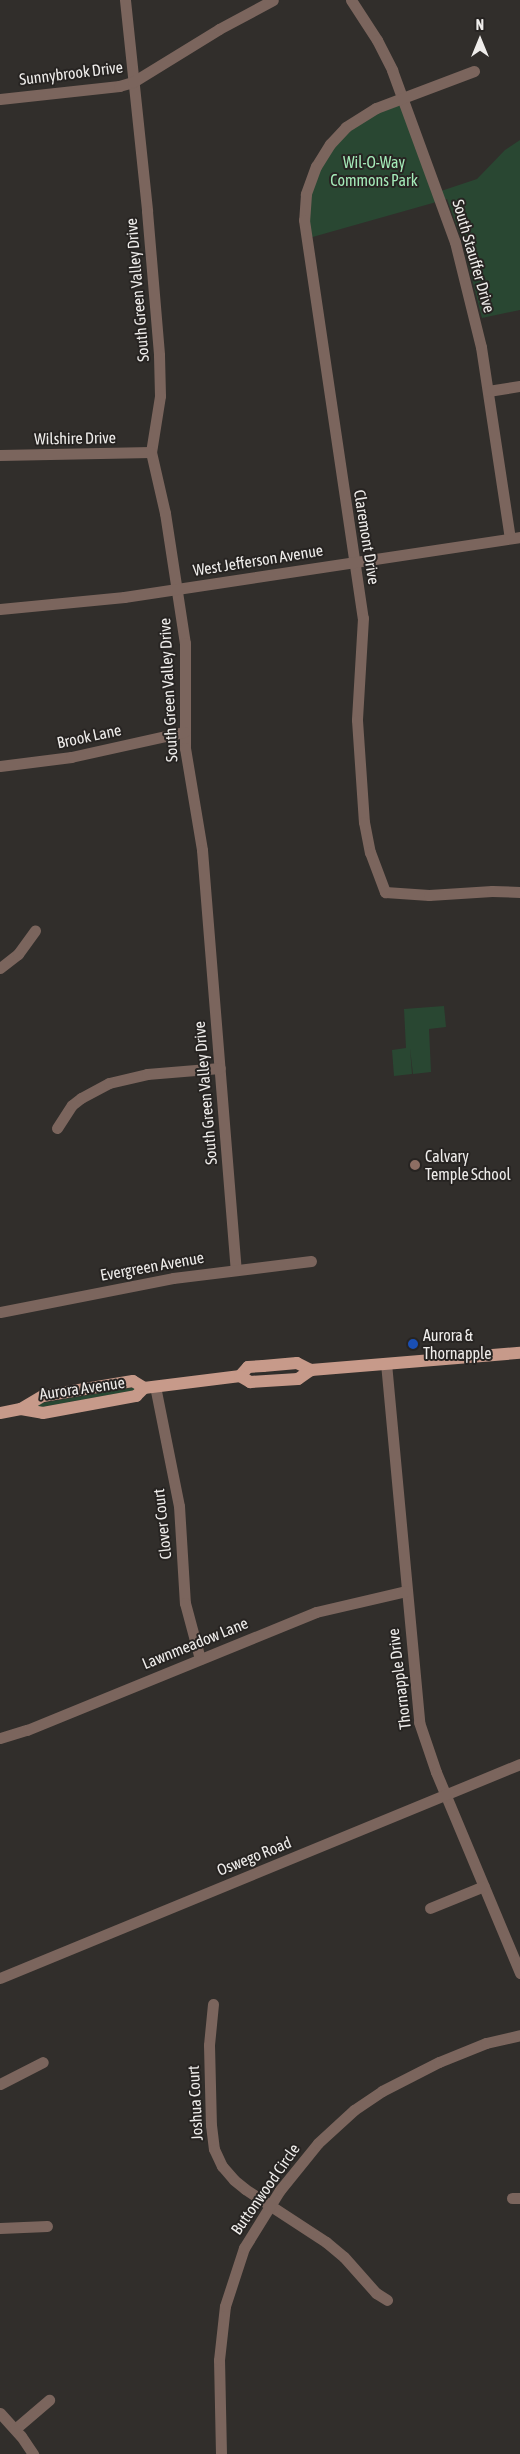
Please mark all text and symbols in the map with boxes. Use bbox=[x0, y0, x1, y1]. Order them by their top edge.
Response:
north arrow bbox=[455, 15, 505, 65]
text: N bbox=[476, 17, 484, 33]
street label: Sunnybrook Drive bbox=[18, 57, 124, 89]
park label: Wil-O-Way Commons Park bbox=[330, 152, 418, 190]
street label: South Stauffer Drive bbox=[449, 197, 499, 315]
street label: South Green Valley Drive bbox=[121, 217, 153, 363]
street label: Wilshire Drive bbox=[34, 428, 116, 448]
street label: Claremont Drive bbox=[350, 488, 384, 586]
street label: West Jefferson Avenue bbox=[192, 540, 324, 580]
street label: South Green Valley Drive bbox=[155, 618, 181, 762]
street label: Brook Lane bbox=[55, 720, 123, 752]
street label: South Green Valley Drive bbox=[189, 1020, 221, 1166]
place label: Calvary Temple School bbox=[425, 1146, 511, 1184]
marker: Calvary Temple School bbox=[409, 1159, 421, 1171]
street label: Evergreen Avenue bbox=[99, 1247, 205, 1285]
place label: Aurora & Thornapple bbox=[423, 1325, 491, 1363]
marker: Aurora & Thornapple bbox=[407, 1338, 419, 1350]
street label: Aurora Avenue bbox=[38, 1373, 126, 1403]
street label: Clover Court bbox=[149, 1488, 175, 1560]
street label: Lawnmeadow Lane bbox=[139, 1613, 251, 1673]
street label: Thornapple Drive bbox=[383, 1627, 415, 1731]
street label: Oswego Road bbox=[214, 1832, 294, 1880]
street label: Joshua Court bbox=[183, 2065, 207, 2141]
street label: Buttonwood Circle bbox=[227, 2140, 303, 2238]

